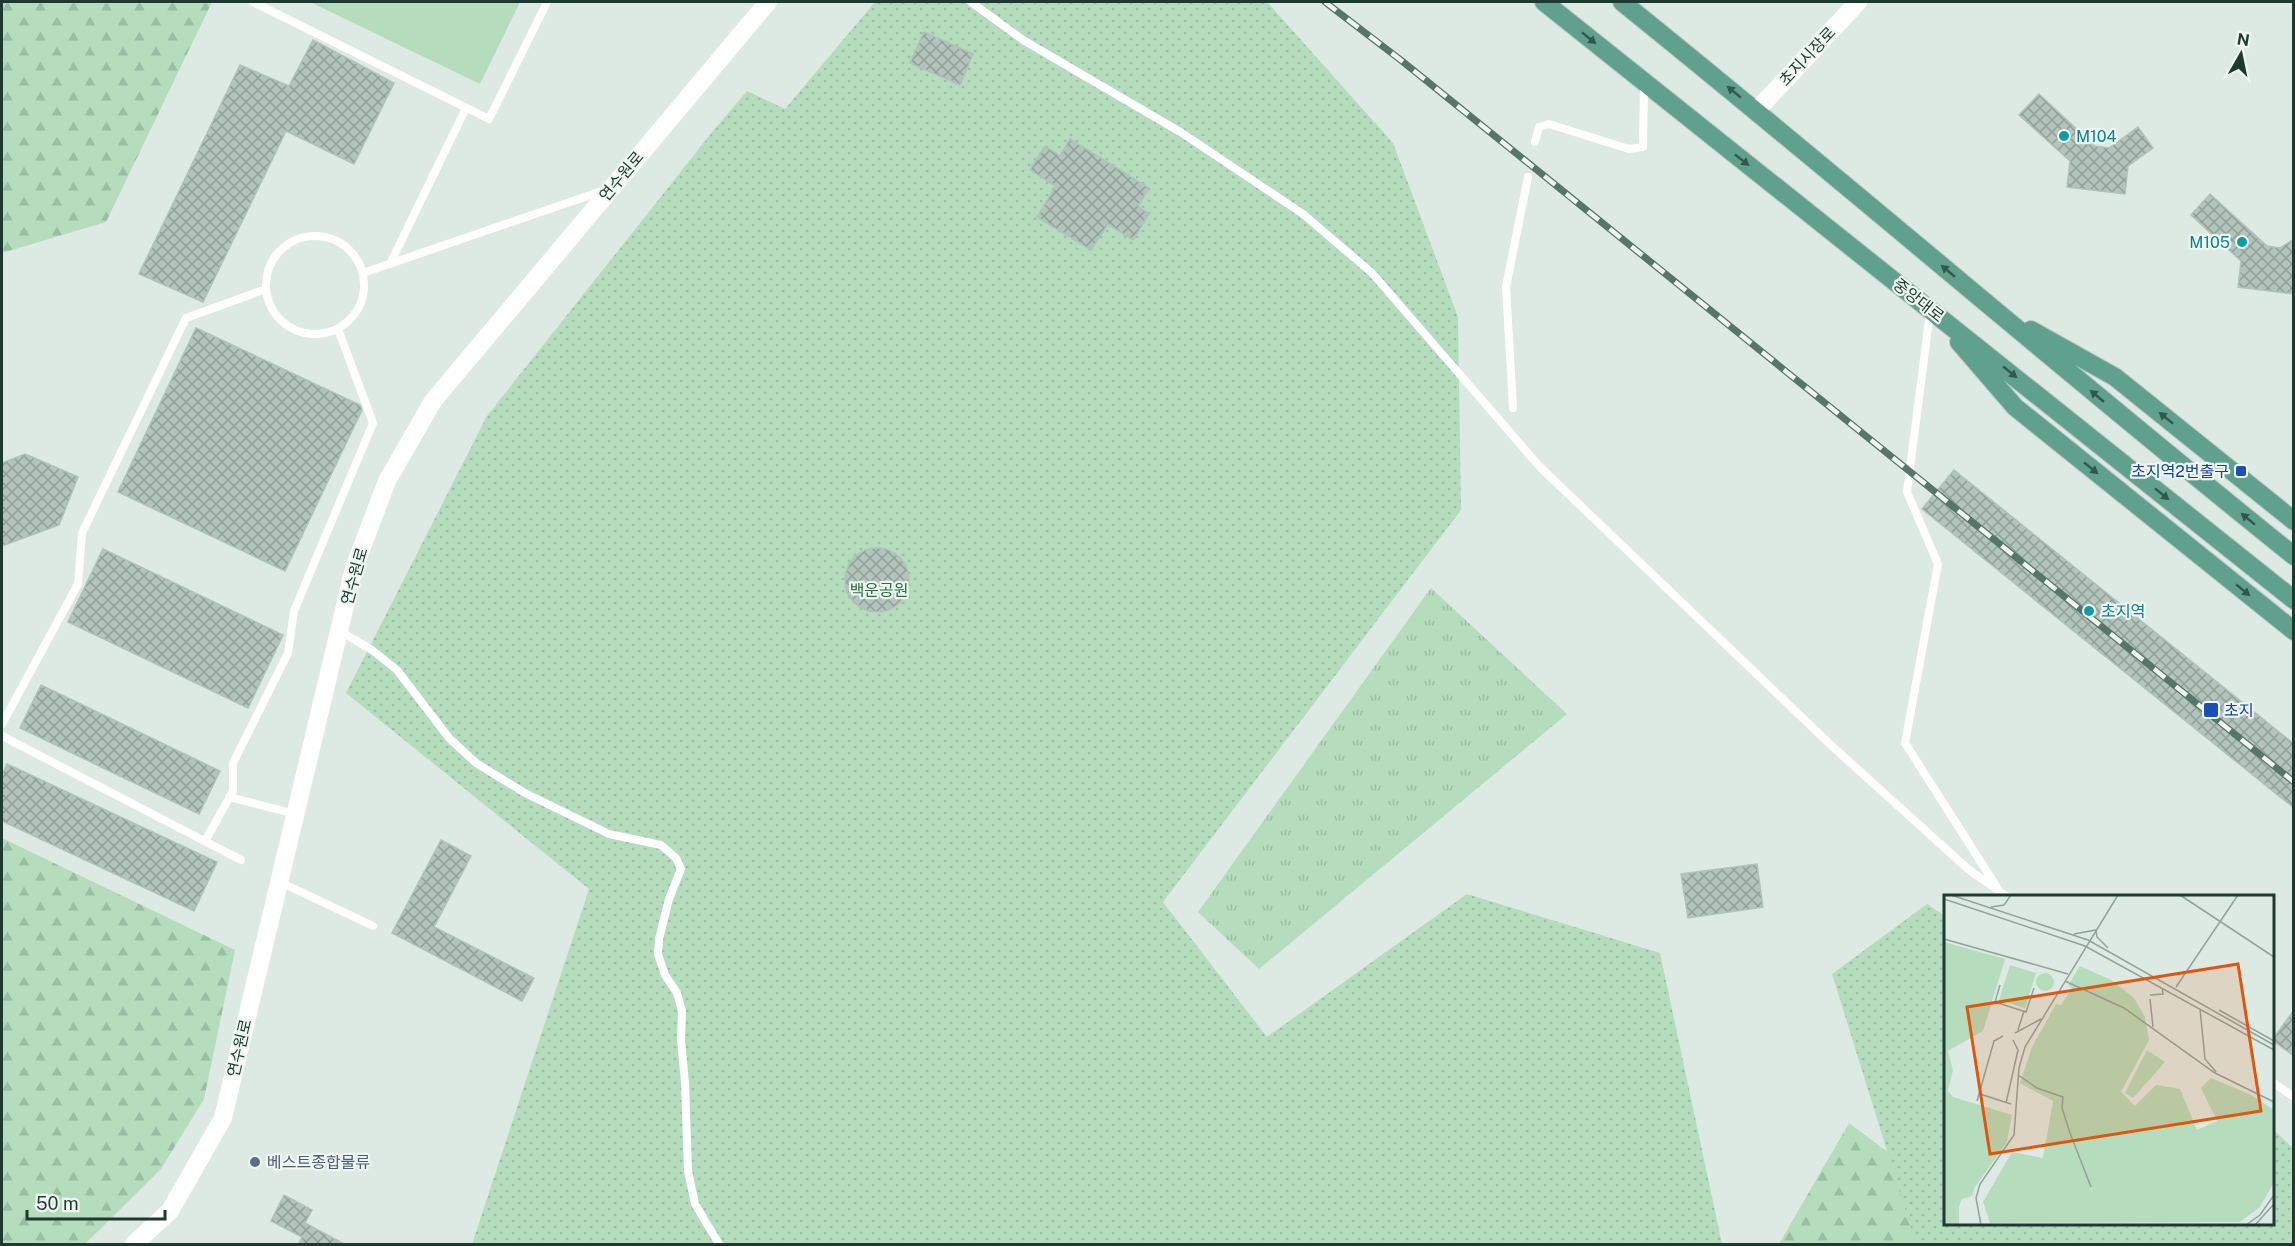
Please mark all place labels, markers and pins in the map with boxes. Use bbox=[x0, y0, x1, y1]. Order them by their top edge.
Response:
place label: M104 bbox=[2076, 127, 2117, 146]
marker: M104 bbox=[2057, 129, 2071, 143]
place label: M105 bbox=[2189, 233, 2230, 252]
marker: M105 bbox=[2235, 235, 2249, 249]
place label: 초지역2번출구 bbox=[2131, 462, 2229, 481]
marker: 초지역2번출구 bbox=[2234, 464, 2248, 478]
place label: 초지역 bbox=[2101, 602, 2145, 621]
marker: 초지역 bbox=[2082, 604, 2096, 618]
marker: 초지 bbox=[2202, 701, 2220, 719]
place label: 초지 bbox=[2224, 701, 2253, 720]
place label: 베스트종합물류 bbox=[267, 1153, 370, 1172]
marker: 베스트종합물류 bbox=[248, 1155, 262, 1169]

